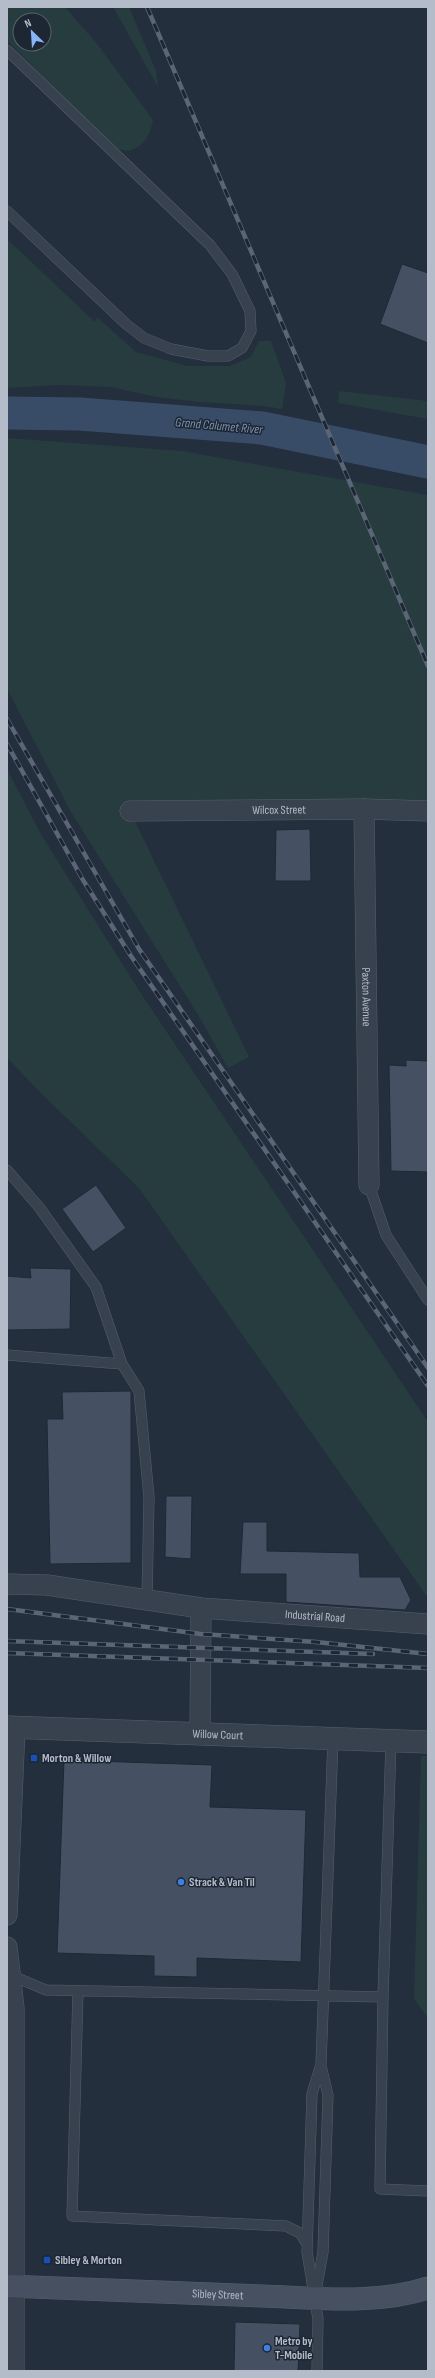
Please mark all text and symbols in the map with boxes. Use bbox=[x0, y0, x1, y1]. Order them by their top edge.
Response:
north arrow bbox=[12, 12, 52, 52]
text: N bbox=[23, 16, 34, 31]
water label: Grand Calumet River bbox=[174, 414, 265, 438]
street label: Wilcox Street bbox=[252, 802, 306, 818]
street label: Paxton Avenue bbox=[358, 967, 374, 1027]
street label: Industrial Road bbox=[284, 1607, 345, 1626]
street label: Willow Court bbox=[192, 1727, 244, 1743]
place label: Morton & Willow bbox=[42, 1751, 112, 1766]
marker: Morton & Willow bbox=[29, 1753, 39, 1763]
place label: Strack & Van Til bbox=[189, 1875, 255, 1890]
marker: Strack & Van Til bbox=[176, 1877, 186, 1887]
place label: Sibley & Morton bbox=[55, 2253, 122, 2268]
marker: Sibley & Morton bbox=[42, 2255, 52, 2265]
street label: Sibley Street bbox=[192, 2286, 244, 2303]
place label: Metro by T-Mobile bbox=[275, 2334, 312, 2363]
marker: Metro by T-Mobile bbox=[262, 2343, 272, 2353]

